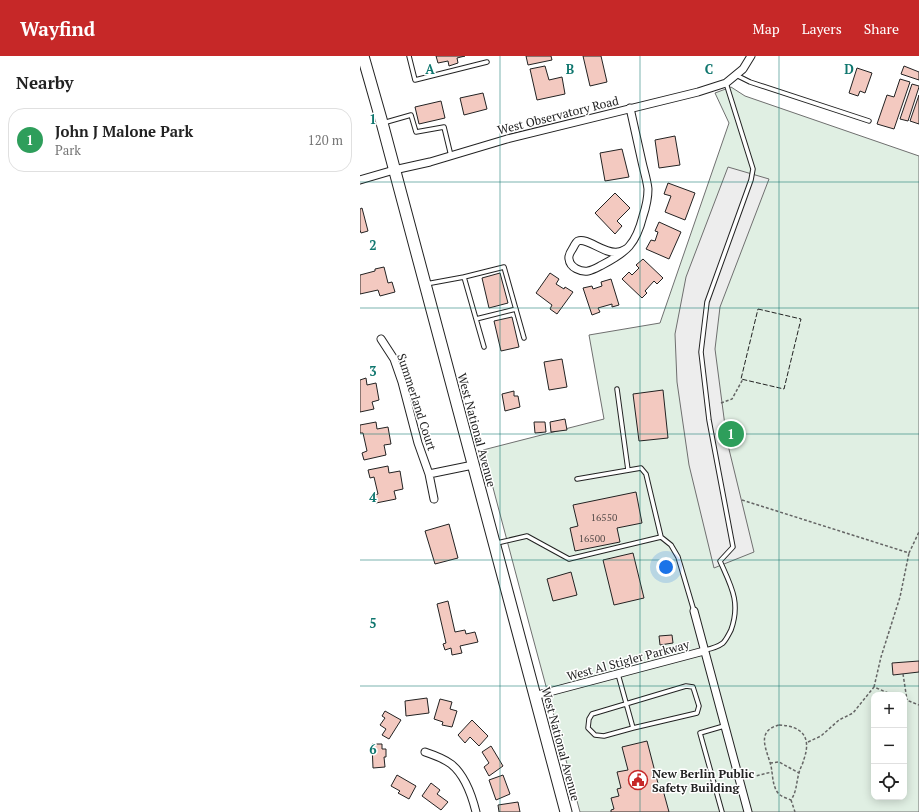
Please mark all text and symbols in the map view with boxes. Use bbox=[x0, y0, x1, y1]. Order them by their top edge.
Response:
text: Wayfind bbox=[20, 16, 95, 41]
text: Map bbox=[753, 19, 780, 38]
text: Layers bbox=[802, 19, 842, 38]
text: Share bbox=[864, 19, 899, 38]
text: A bbox=[425, 60, 435, 78]
text: B bbox=[566, 60, 574, 78]
text: C bbox=[705, 60, 713, 78]
text: D bbox=[844, 60, 854, 78]
text: Nearby bbox=[16, 71, 74, 94]
street label: West Observatory Road bbox=[496, 93, 620, 137]
text: 1 bbox=[369, 110, 377, 128]
text: John J Malone Park bbox=[55, 121, 193, 141]
text: 1 bbox=[26, 131, 34, 149]
text: 120 m bbox=[308, 131, 343, 149]
text: Park bbox=[55, 141, 81, 159]
text: 2 bbox=[369, 236, 377, 254]
street label: Summerland Court bbox=[394, 352, 440, 453]
text: 3 bbox=[369, 362, 377, 380]
street label: West National Avenue bbox=[455, 371, 499, 489]
pin: 1 bbox=[718, 419, 744, 449]
text: 4 bbox=[369, 488, 377, 506]
house number: 16550 bbox=[591, 511, 617, 524]
house number: 16500 bbox=[579, 532, 605, 545]
your location bbox=[656, 557, 676, 577]
text: 5 bbox=[369, 614, 377, 632]
street label: West Al Stigler Parkway bbox=[565, 636, 692, 684]
street label: West National Avenue bbox=[539, 685, 583, 803]
map controls bbox=[871, 692, 907, 800]
button: + bbox=[871, 692, 907, 728]
button: − bbox=[871, 728, 907, 764]
text: 6 bbox=[369, 740, 377, 758]
button: locate bbox=[871, 764, 907, 800]
place label: New Berlin Public Safety Building bbox=[652, 766, 754, 795]
public building icon: New Berlin Public Safety Building bbox=[627, 769, 649, 791]

